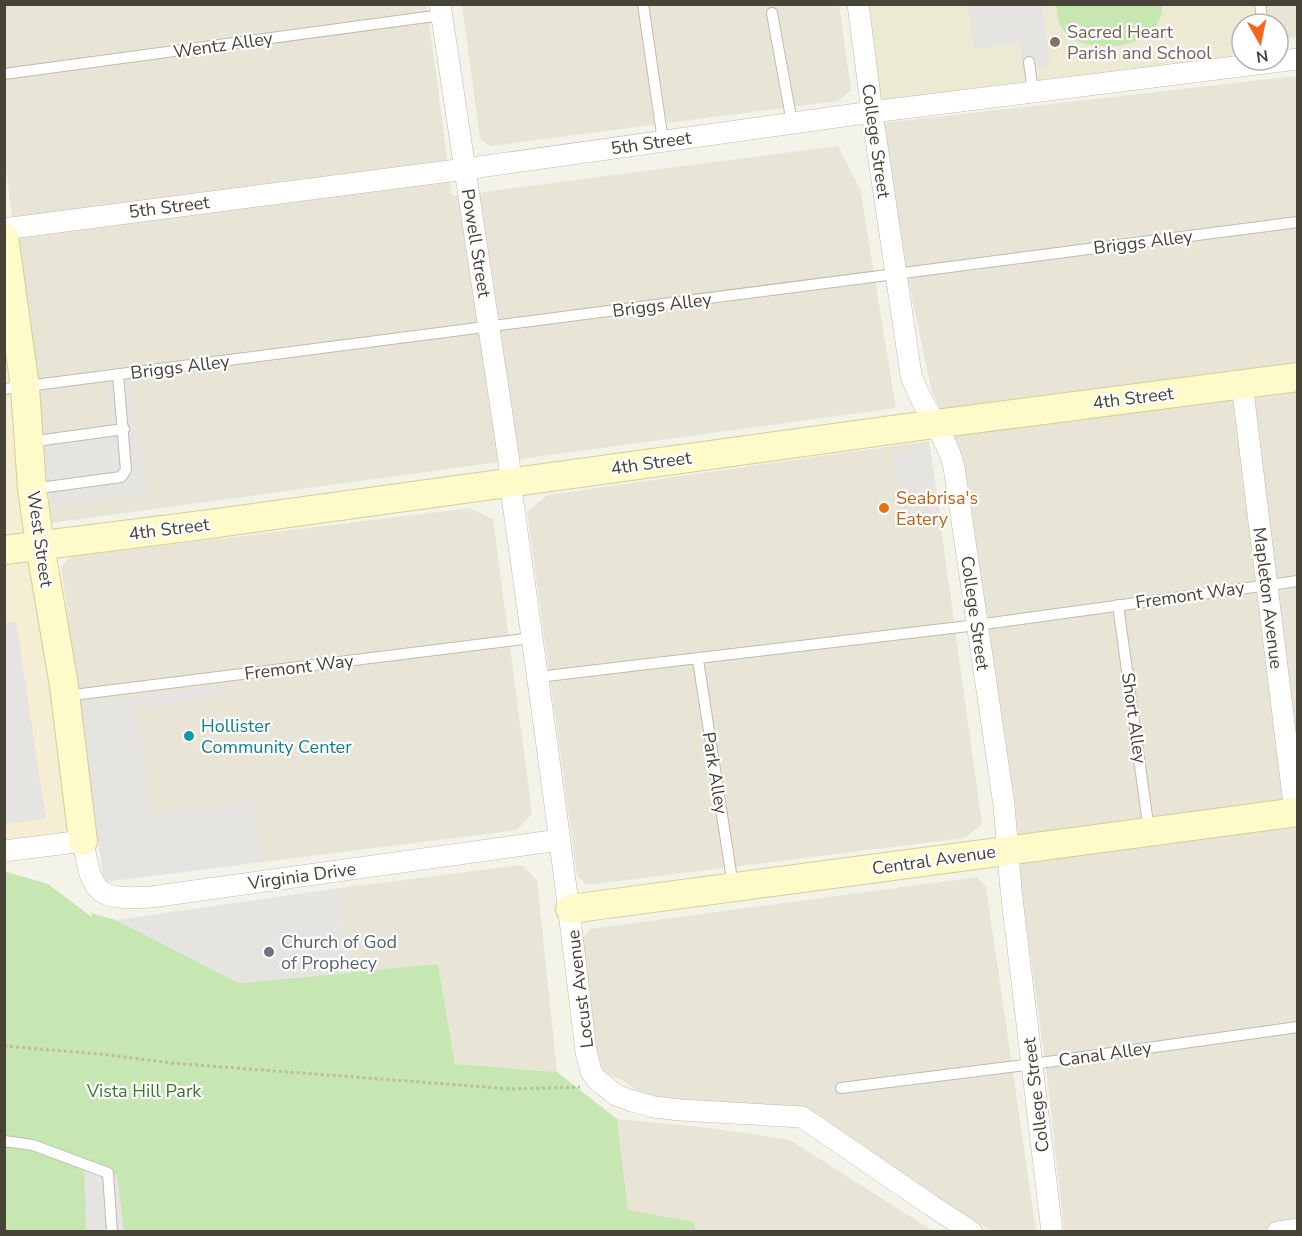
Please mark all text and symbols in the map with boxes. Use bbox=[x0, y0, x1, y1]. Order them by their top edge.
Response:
north arrow bbox=[1230, 12, 1290, 72]
place label: Sacred Heart Parish and School bbox=[1067, 20, 1212, 65]
street label: Wentz Alley bbox=[172, 26, 275, 64]
marker: Sacred Heart Parish and School bbox=[1048, 35, 1062, 49]
text: N bbox=[1255, 44, 1270, 68]
street label: College Street bbox=[856, 82, 896, 201]
street label: 5th Street bbox=[609, 125, 693, 161]
street label: Powell Street bbox=[456, 187, 497, 300]
street label: 5th Street bbox=[127, 190, 211, 224]
street label: Briggs Alley bbox=[1092, 224, 1195, 260]
street label: Briggs Alley bbox=[611, 287, 714, 323]
street label: Briggs Alley bbox=[129, 349, 232, 385]
street label: 4th Street bbox=[1091, 381, 1175, 415]
street label: 4th Street bbox=[609, 445, 693, 481]
place label: Seabrisa's Eatery bbox=[896, 486, 978, 531]
street label: West Street bbox=[21, 489, 59, 589]
marker: Seabrisa's Eatery bbox=[877, 501, 891, 515]
street label: 4th Street bbox=[127, 512, 211, 546]
street label: Mapleton Avenue bbox=[1247, 526, 1289, 670]
street label: College Street bbox=[955, 554, 995, 673]
street label: Fremont Way bbox=[1134, 575, 1247, 615]
street label: Fremont Way bbox=[243, 648, 356, 686]
street label: Short Alley bbox=[1116, 671, 1152, 766]
place label: Hollister Community Center bbox=[201, 714, 352, 759]
marker: Hollister Community Center bbox=[182, 729, 196, 743]
street label: Park Alley bbox=[697, 730, 733, 817]
street label: Central Avenue bbox=[871, 839, 997, 881]
street label: Virginia Drive bbox=[245, 857, 358, 896]
street label: Locust Avenue bbox=[561, 929, 599, 1049]
place label: Church of God of Prophecy bbox=[281, 930, 397, 975]
marker: Church of God of Prophecy bbox=[262, 945, 276, 959]
street label: College Street bbox=[1017, 1036, 1055, 1154]
street label: Canal Alley bbox=[1057, 1036, 1154, 1072]
park label: Vista Hill Park bbox=[86, 1079, 202, 1103]

